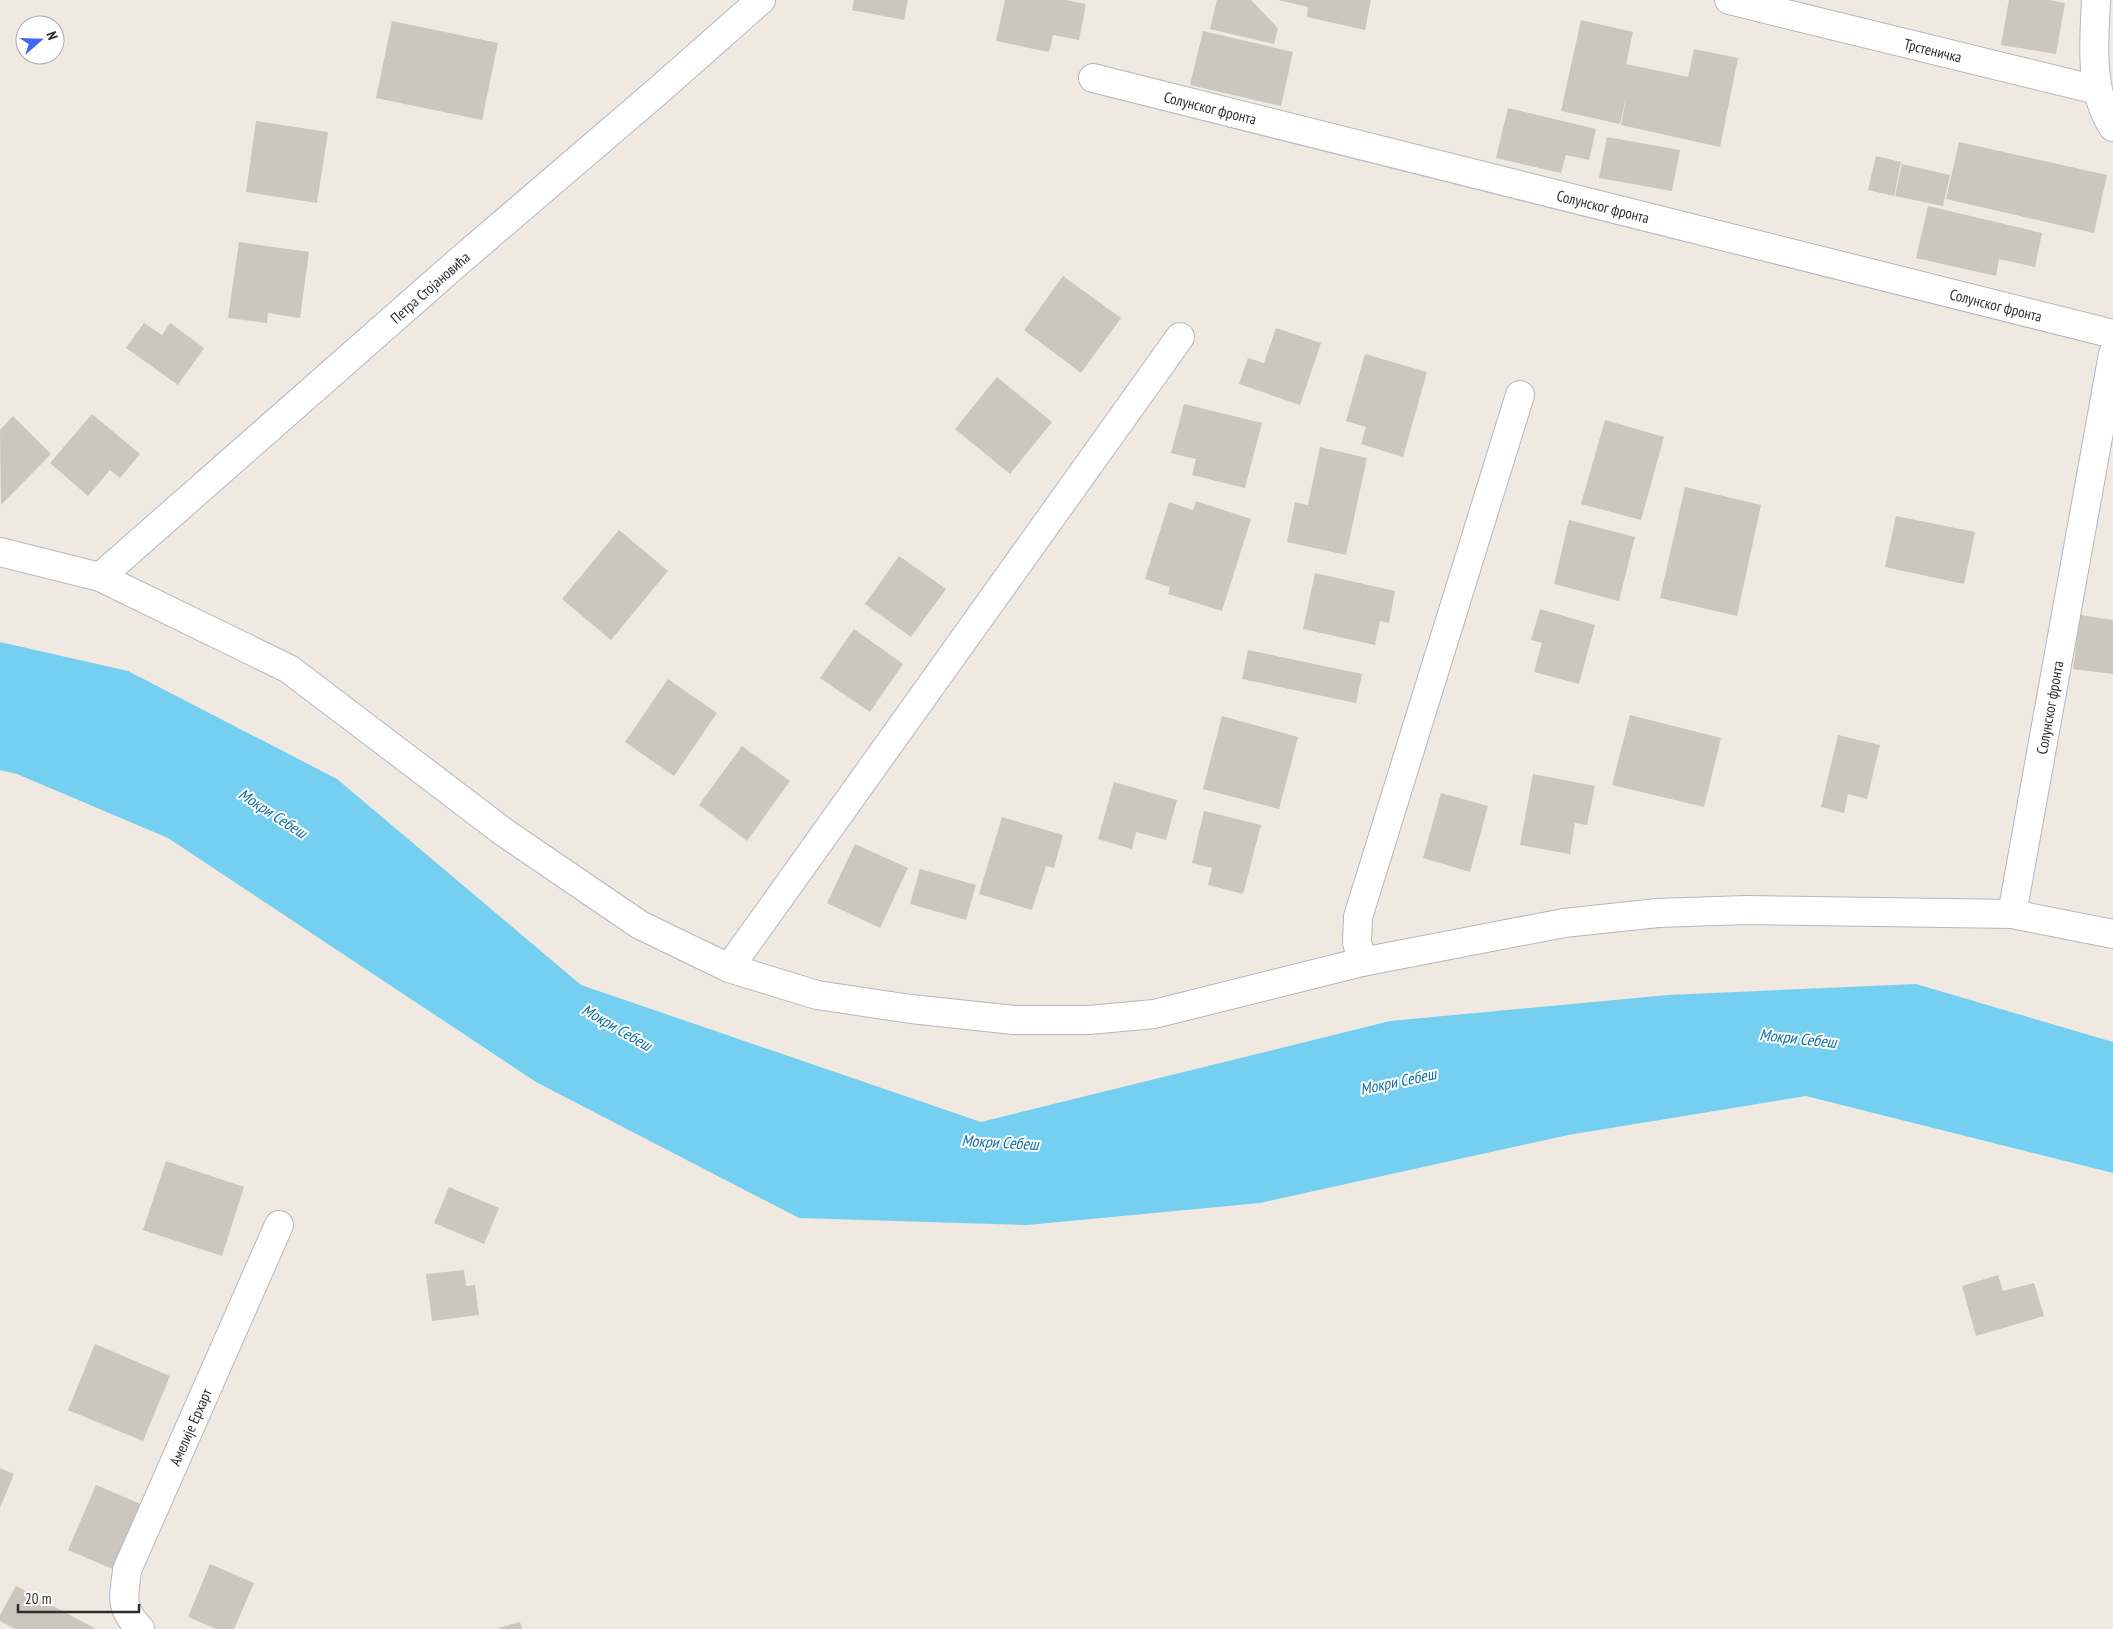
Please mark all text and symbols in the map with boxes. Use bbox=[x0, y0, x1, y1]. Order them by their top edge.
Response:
north arrow bbox=[15, 15, 65, 65]
text: N bbox=[42, 29, 62, 42]
street label: Трстеничка bbox=[1902, 34, 1964, 66]
street label: Солунског фронта bbox=[1162, 87, 1259, 128]
street label: Солунског фронта bbox=[1555, 185, 1651, 227]
street label: Петра Стојановића bbox=[386, 247, 473, 327]
street label: Солунског фронта bbox=[1948, 284, 2044, 325]
street label: Солунског фронта bbox=[2032, 659, 2067, 756]
water label: Мокри Себеш bbox=[235, 784, 312, 843]
water label: Мокри Себеш bbox=[579, 999, 657, 1056]
water label: Мокри Себеш bbox=[1759, 1024, 1839, 1052]
water label: Мокри Себеш bbox=[1358, 1063, 1439, 1099]
water label: Мокри Себеш bbox=[961, 1130, 1041, 1154]
street label: Амелије Ерхарт bbox=[165, 1385, 215, 1469]
scale bar bbox=[18, 1582, 139, 1614]
text: 20 m bbox=[25, 1589, 51, 1608]

